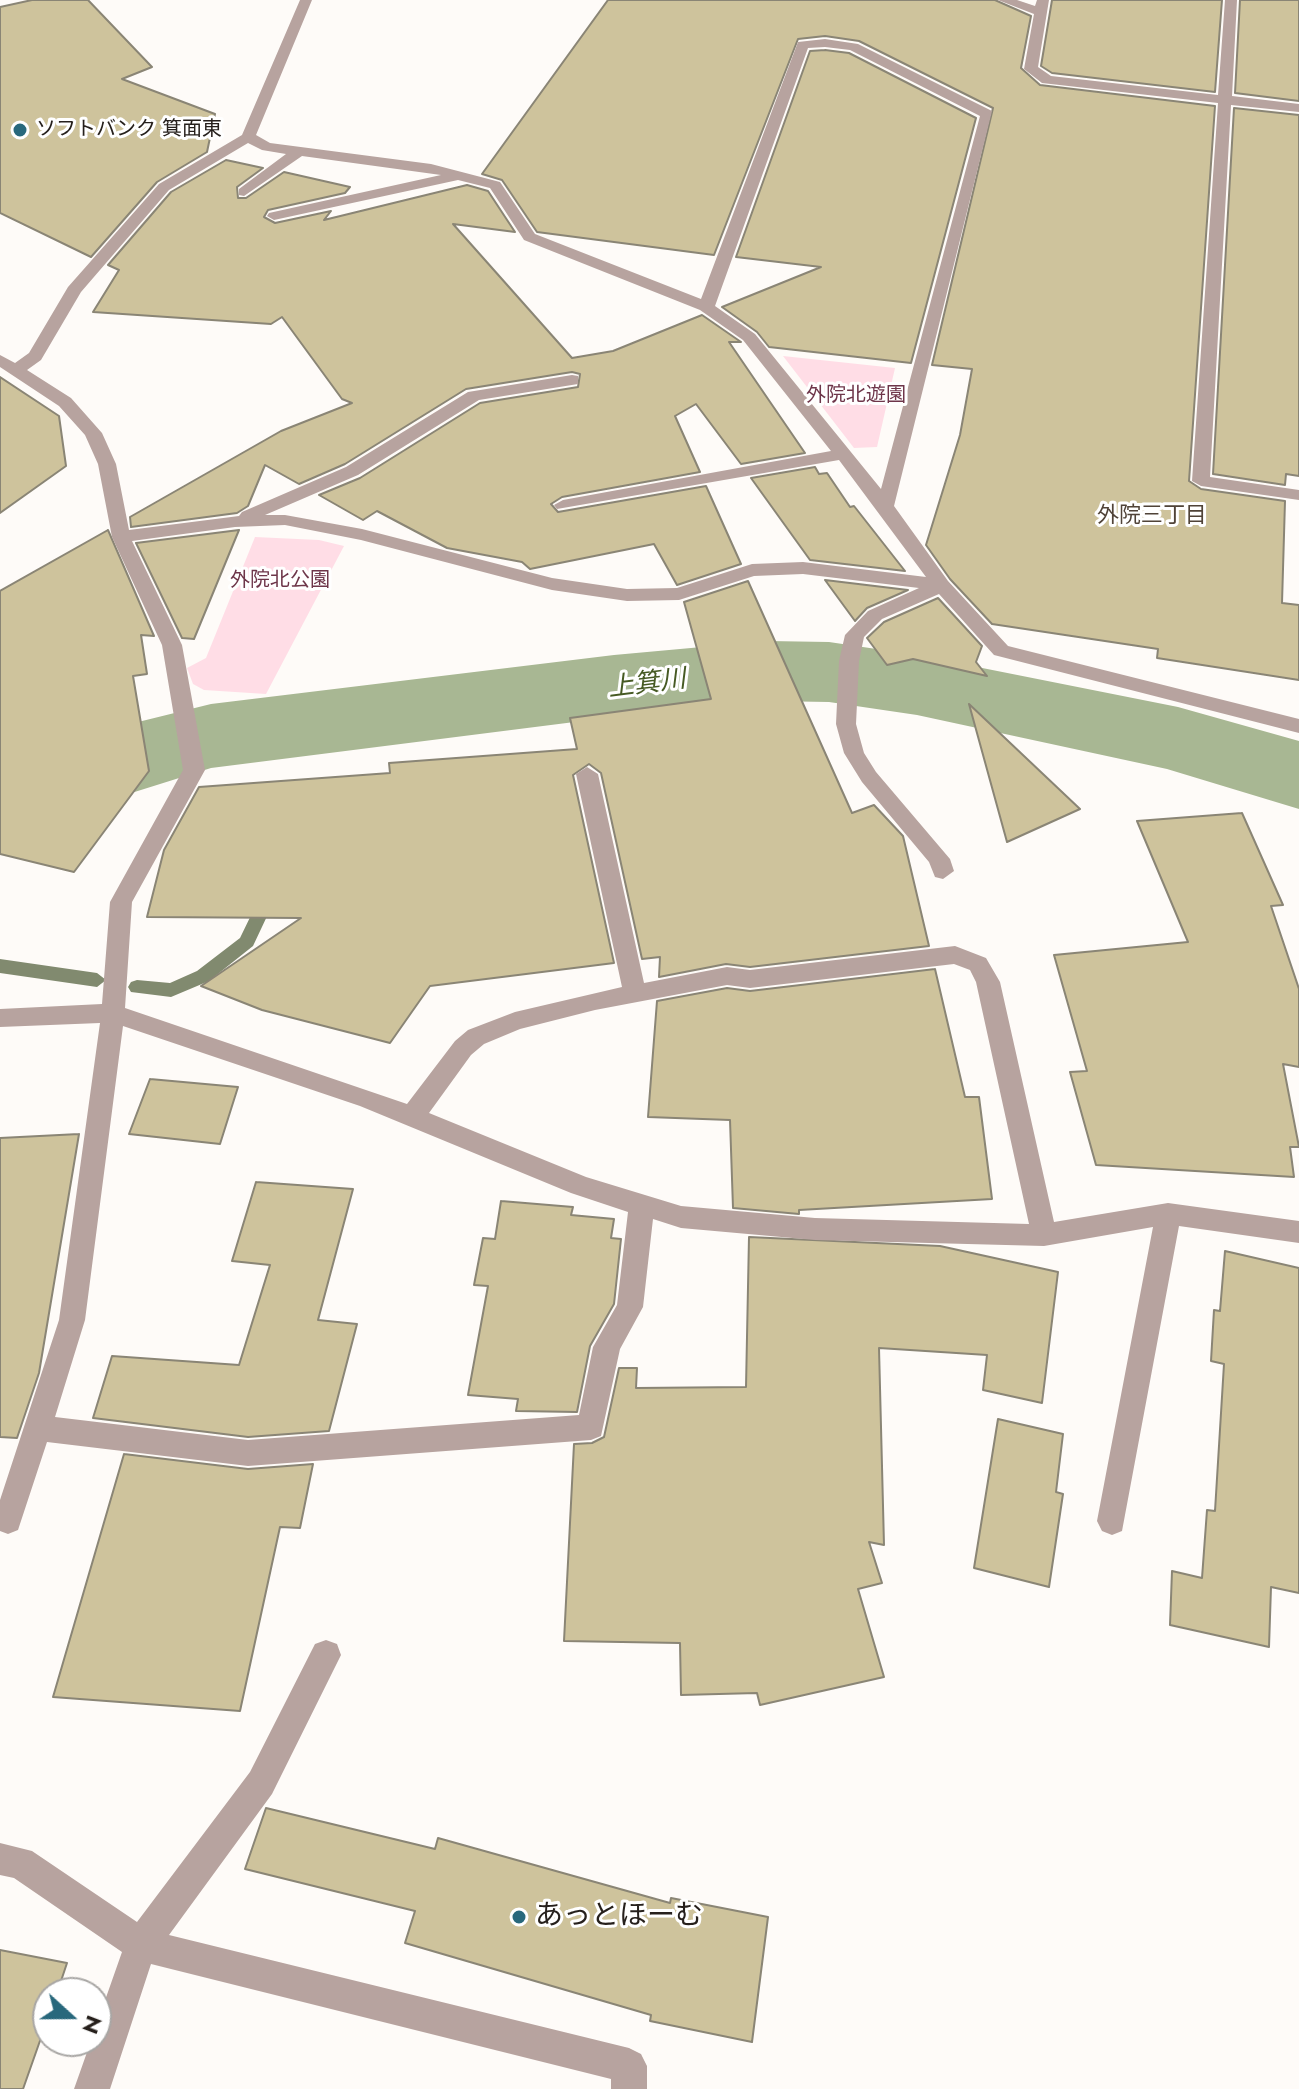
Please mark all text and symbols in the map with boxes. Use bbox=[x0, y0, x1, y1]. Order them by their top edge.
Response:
place label: ソフトバンク 箕面東 bbox=[36, 118, 222, 142]
marker: ソフトバンク 箕面東 bbox=[11, 121, 29, 139]
park label: 外院北遊園 bbox=[806, 384, 906, 408]
district label: 外院三丁目 bbox=[1097, 504, 1207, 530]
park label: 外院北公園 bbox=[230, 569, 330, 593]
water label: 上箕川 bbox=[606, 665, 688, 705]
place label: あっとほーむ bbox=[535, 1900, 703, 1934]
marker: あっとほーむ bbox=[510, 1908, 528, 1926]
north arrow bbox=[32, 1977, 112, 2057]
text: N bbox=[74, 2011, 111, 2039]

